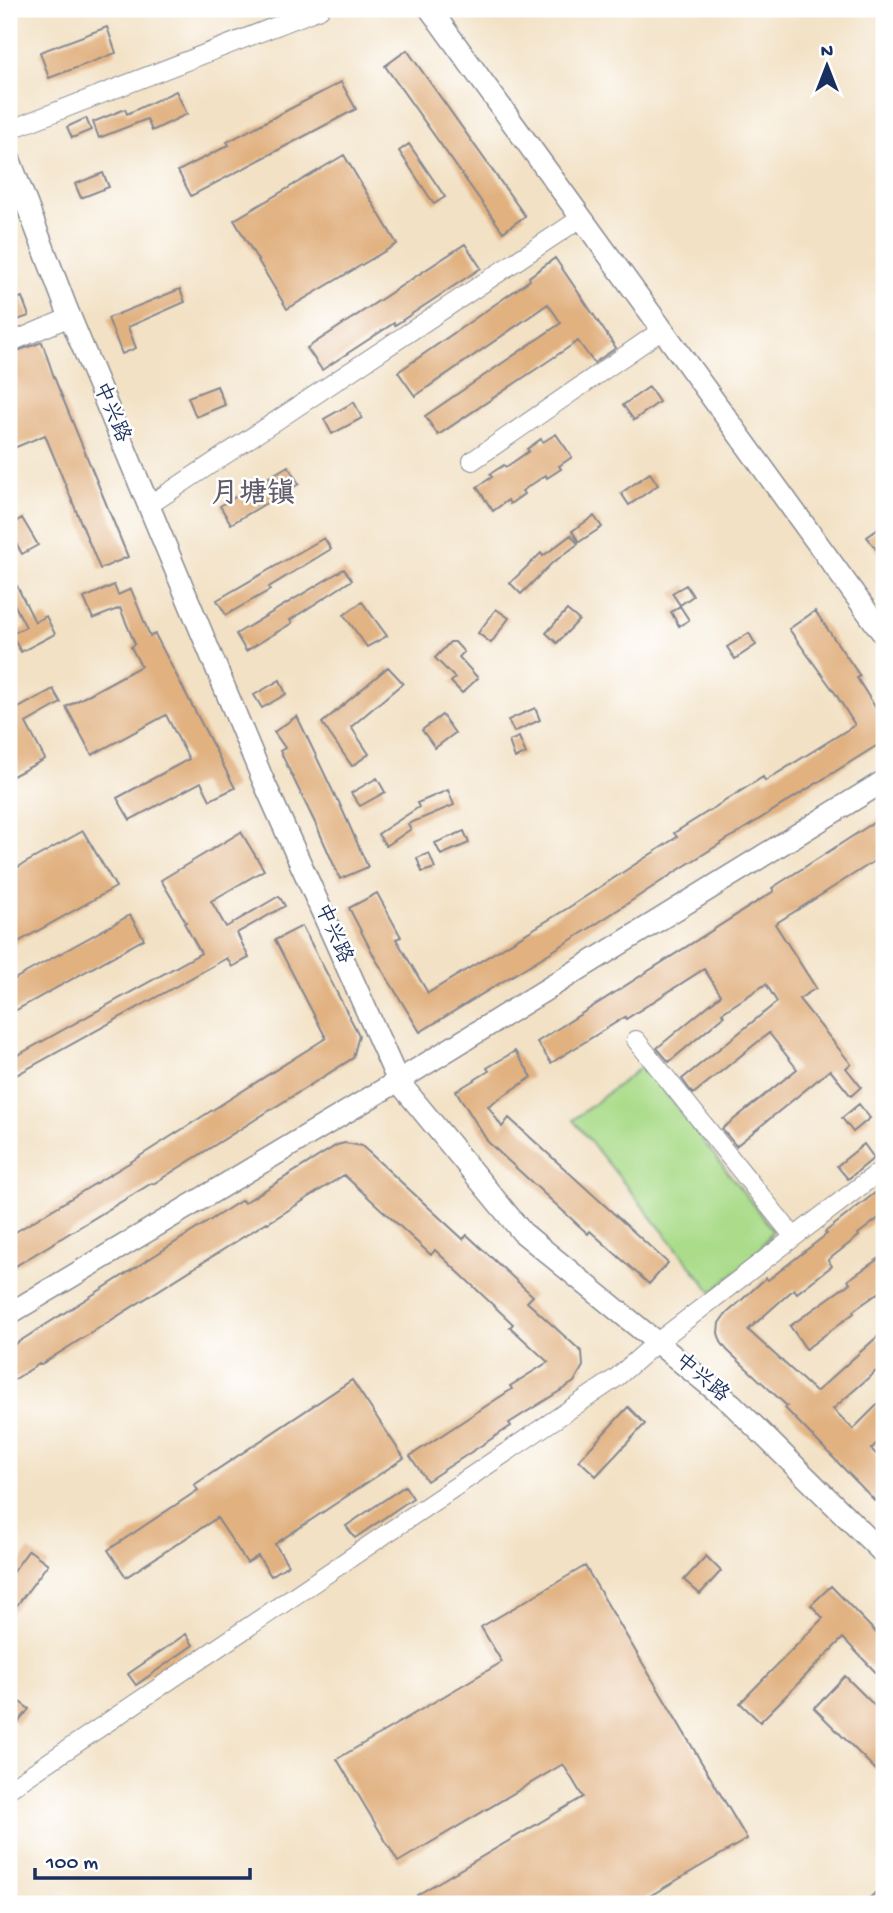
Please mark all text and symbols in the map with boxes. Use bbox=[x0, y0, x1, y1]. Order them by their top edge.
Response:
north arrow bbox=[792, 32, 862, 102]
text: N bbox=[821, 41, 833, 64]
street label: 中兴路 bbox=[86, 378, 136, 447]
district label: 月塘镇 bbox=[211, 477, 295, 512]
street label: 中兴路 bbox=[308, 899, 358, 968]
street label: 中兴路 bbox=[669, 1348, 734, 1409]
scale bar bbox=[35, 1836, 250, 1880]
text: 100 m bbox=[45, 1852, 98, 1877]

